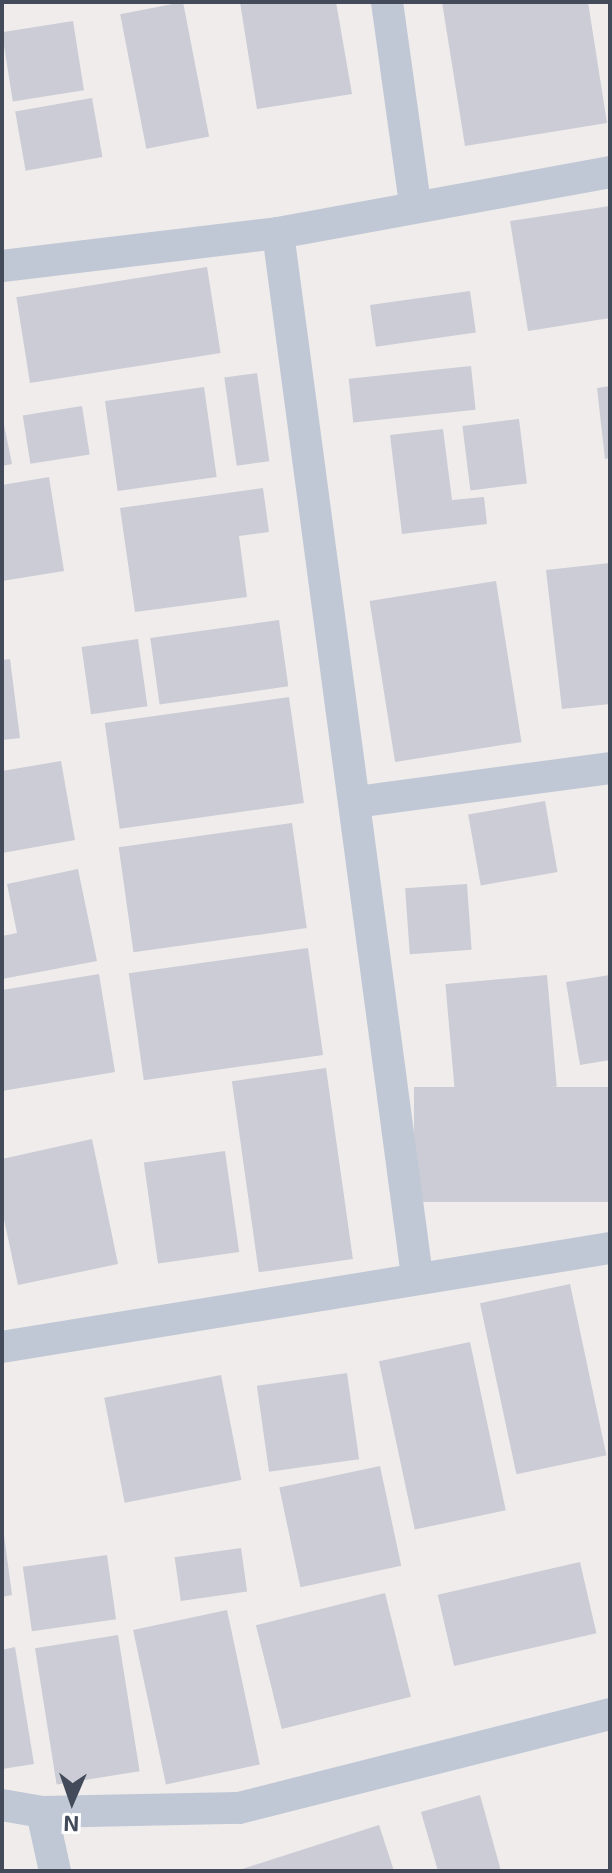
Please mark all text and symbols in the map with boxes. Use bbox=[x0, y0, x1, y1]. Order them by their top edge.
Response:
north arrow bbox=[32, 1761, 112, 1841]
text: N bbox=[63, 1812, 80, 1838]

